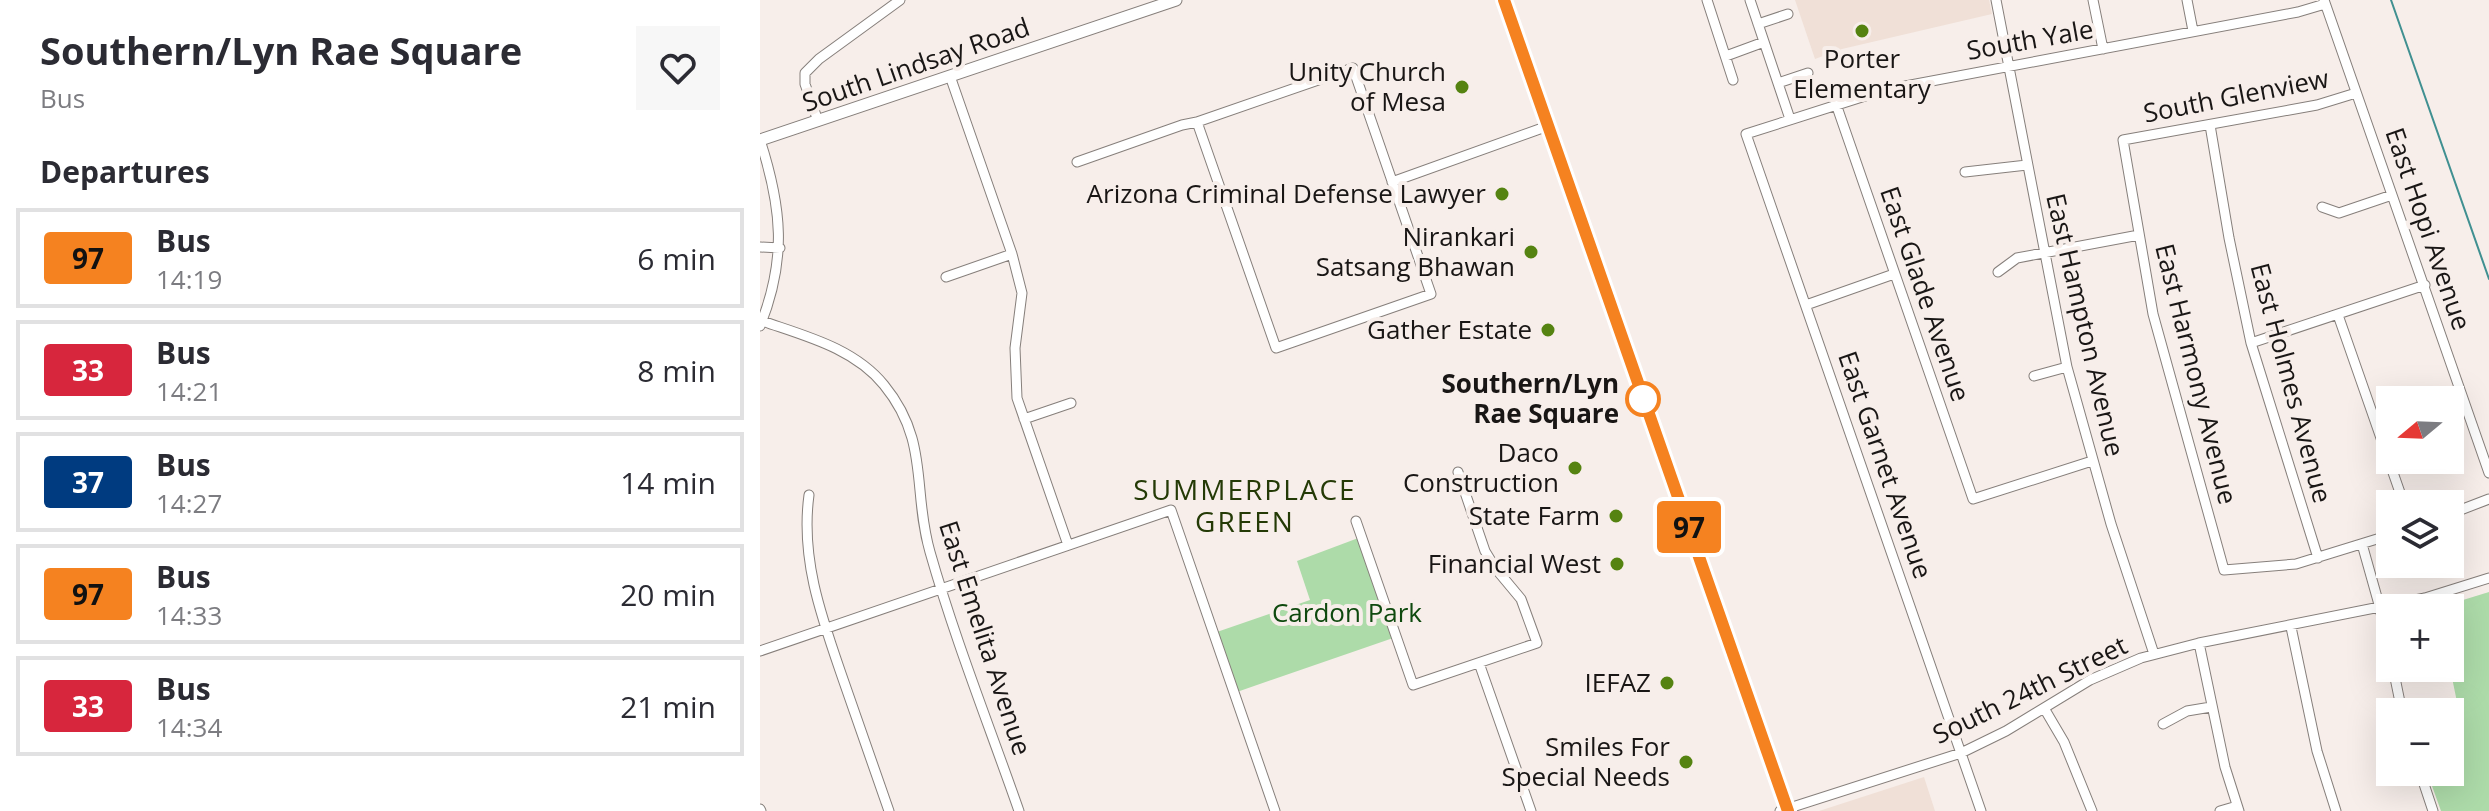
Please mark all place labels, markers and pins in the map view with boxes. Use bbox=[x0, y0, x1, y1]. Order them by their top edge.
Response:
marker: Porter Elementary bbox=[1853, 22, 1871, 40]
place label: Porter Elementary bbox=[1793, 40, 1932, 106]
place label: Unity Church of Mesa bbox=[1288, 53, 1446, 119]
marker: Unity Church of Mesa bbox=[1453, 78, 1471, 96]
place label: Arizona Criminal Defense Lawyer bbox=[1087, 175, 1486, 211]
marker: Arizona Criminal Defense Lawyer bbox=[1493, 185, 1511, 203]
place label: Nirankari Satsang Bhawan bbox=[1316, 218, 1515, 284]
marker: Nirankari Satsang Bhawan bbox=[1522, 243, 1540, 261]
place label: Gather Estate bbox=[1367, 311, 1532, 347]
marker: Gather Estate bbox=[1539, 321, 1557, 339]
place label: Southern/Lyn Rae Square bbox=[1442, 365, 1619, 431]
marker: Southern/Lyn Rae Square bbox=[1626, 382, 1660, 416]
place label: Daco Construction bbox=[1403, 434, 1559, 500]
marker: Daco Construction bbox=[1566, 459, 1584, 477]
place label: State Farm bbox=[1469, 497, 1600, 533]
marker: State Farm bbox=[1607, 507, 1625, 525]
place label: Financial West bbox=[1428, 545, 1601, 581]
marker: Financial West bbox=[1608, 555, 1626, 573]
place label: IEFAZ bbox=[1585, 664, 1651, 700]
marker: IEFAZ bbox=[1658, 674, 1676, 692]
place label: Smiles For Special Needs bbox=[1501, 728, 1670, 794]
marker: Smiles For Special Needs bbox=[1677, 753, 1695, 771]

